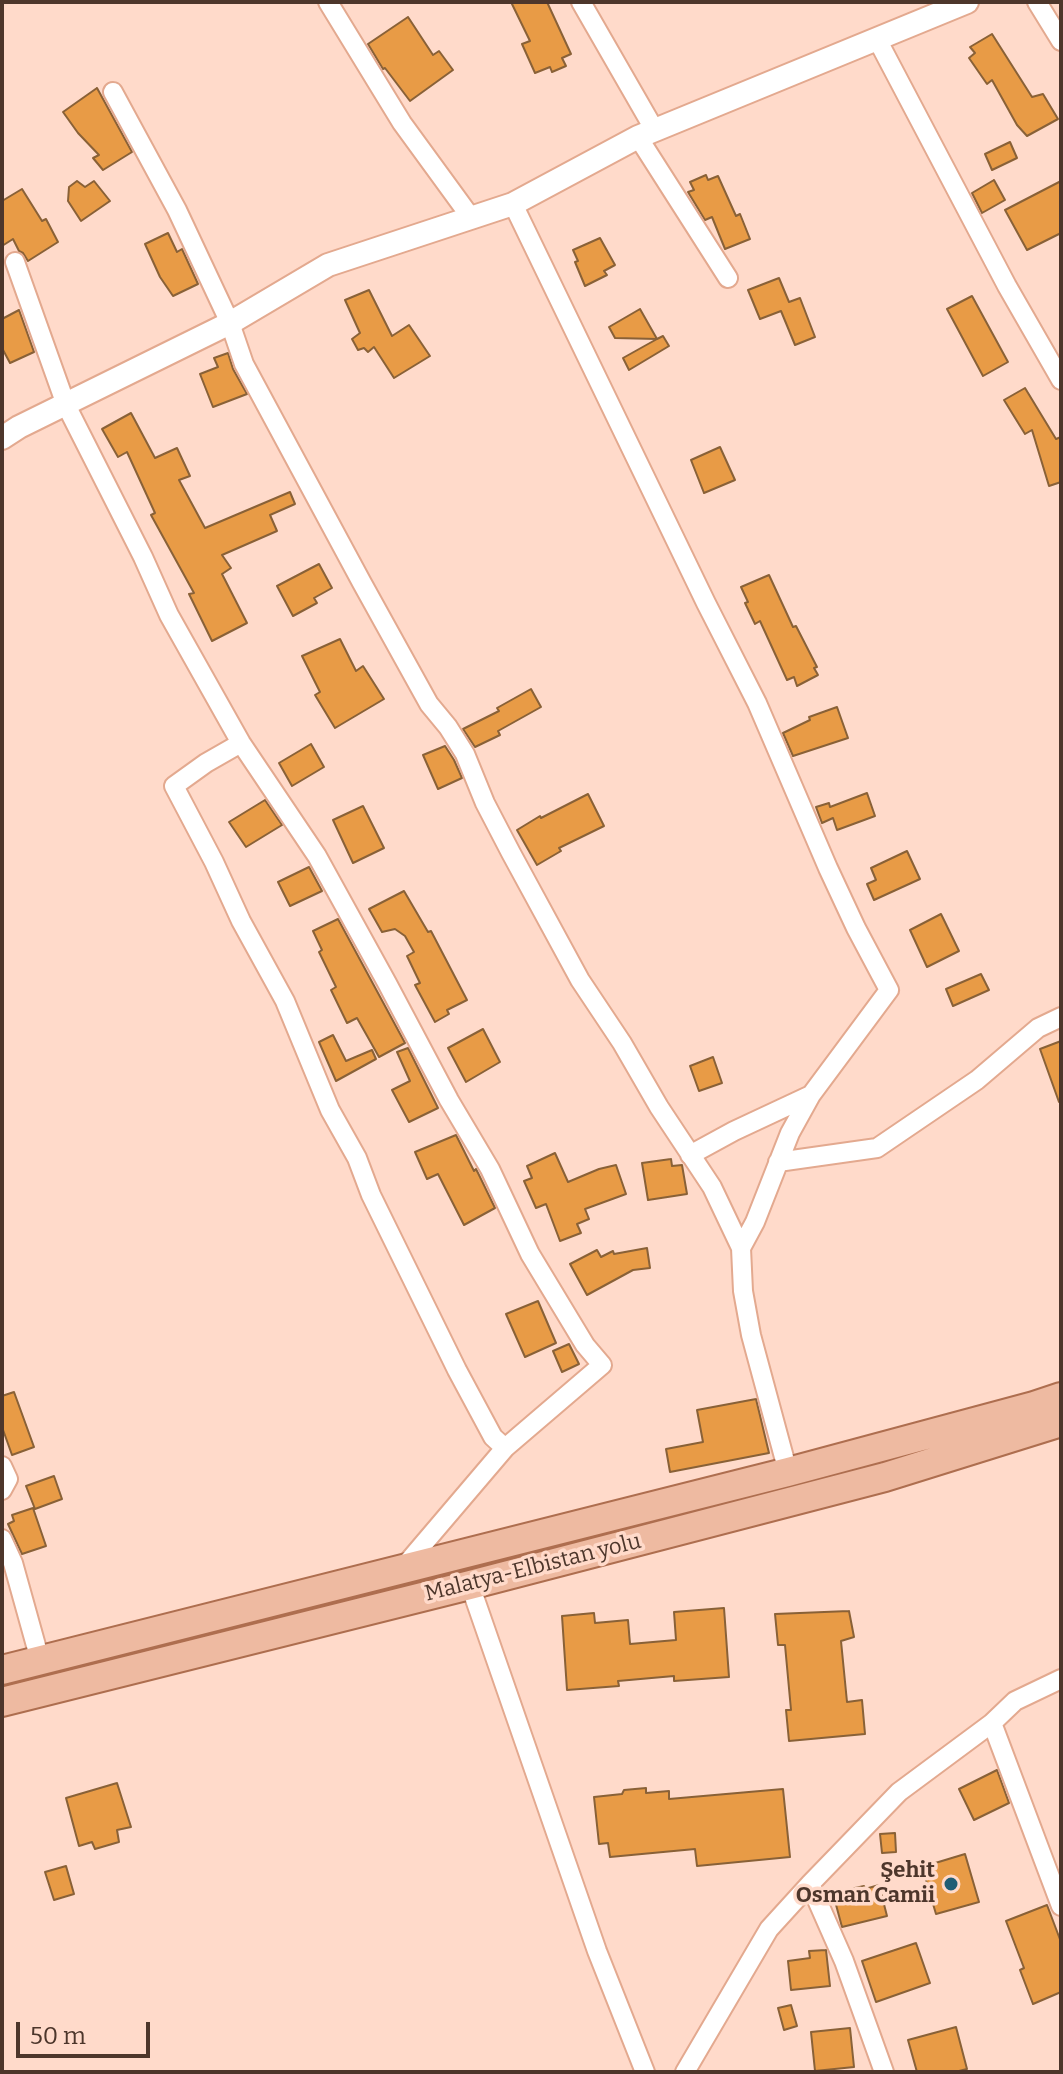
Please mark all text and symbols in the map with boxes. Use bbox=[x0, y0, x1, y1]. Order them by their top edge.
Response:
street label: Malatya-Elbistan yolu bbox=[422, 1528, 644, 1608]
place label: Şehit Osman Camii bbox=[796, 1858, 935, 1910]
marker: Şehit Osman Camii bbox=[942, 1875, 960, 1893]
scale bar bbox=[20, 2006, 154, 2056]
text: 50 m bbox=[30, 2022, 86, 2050]

